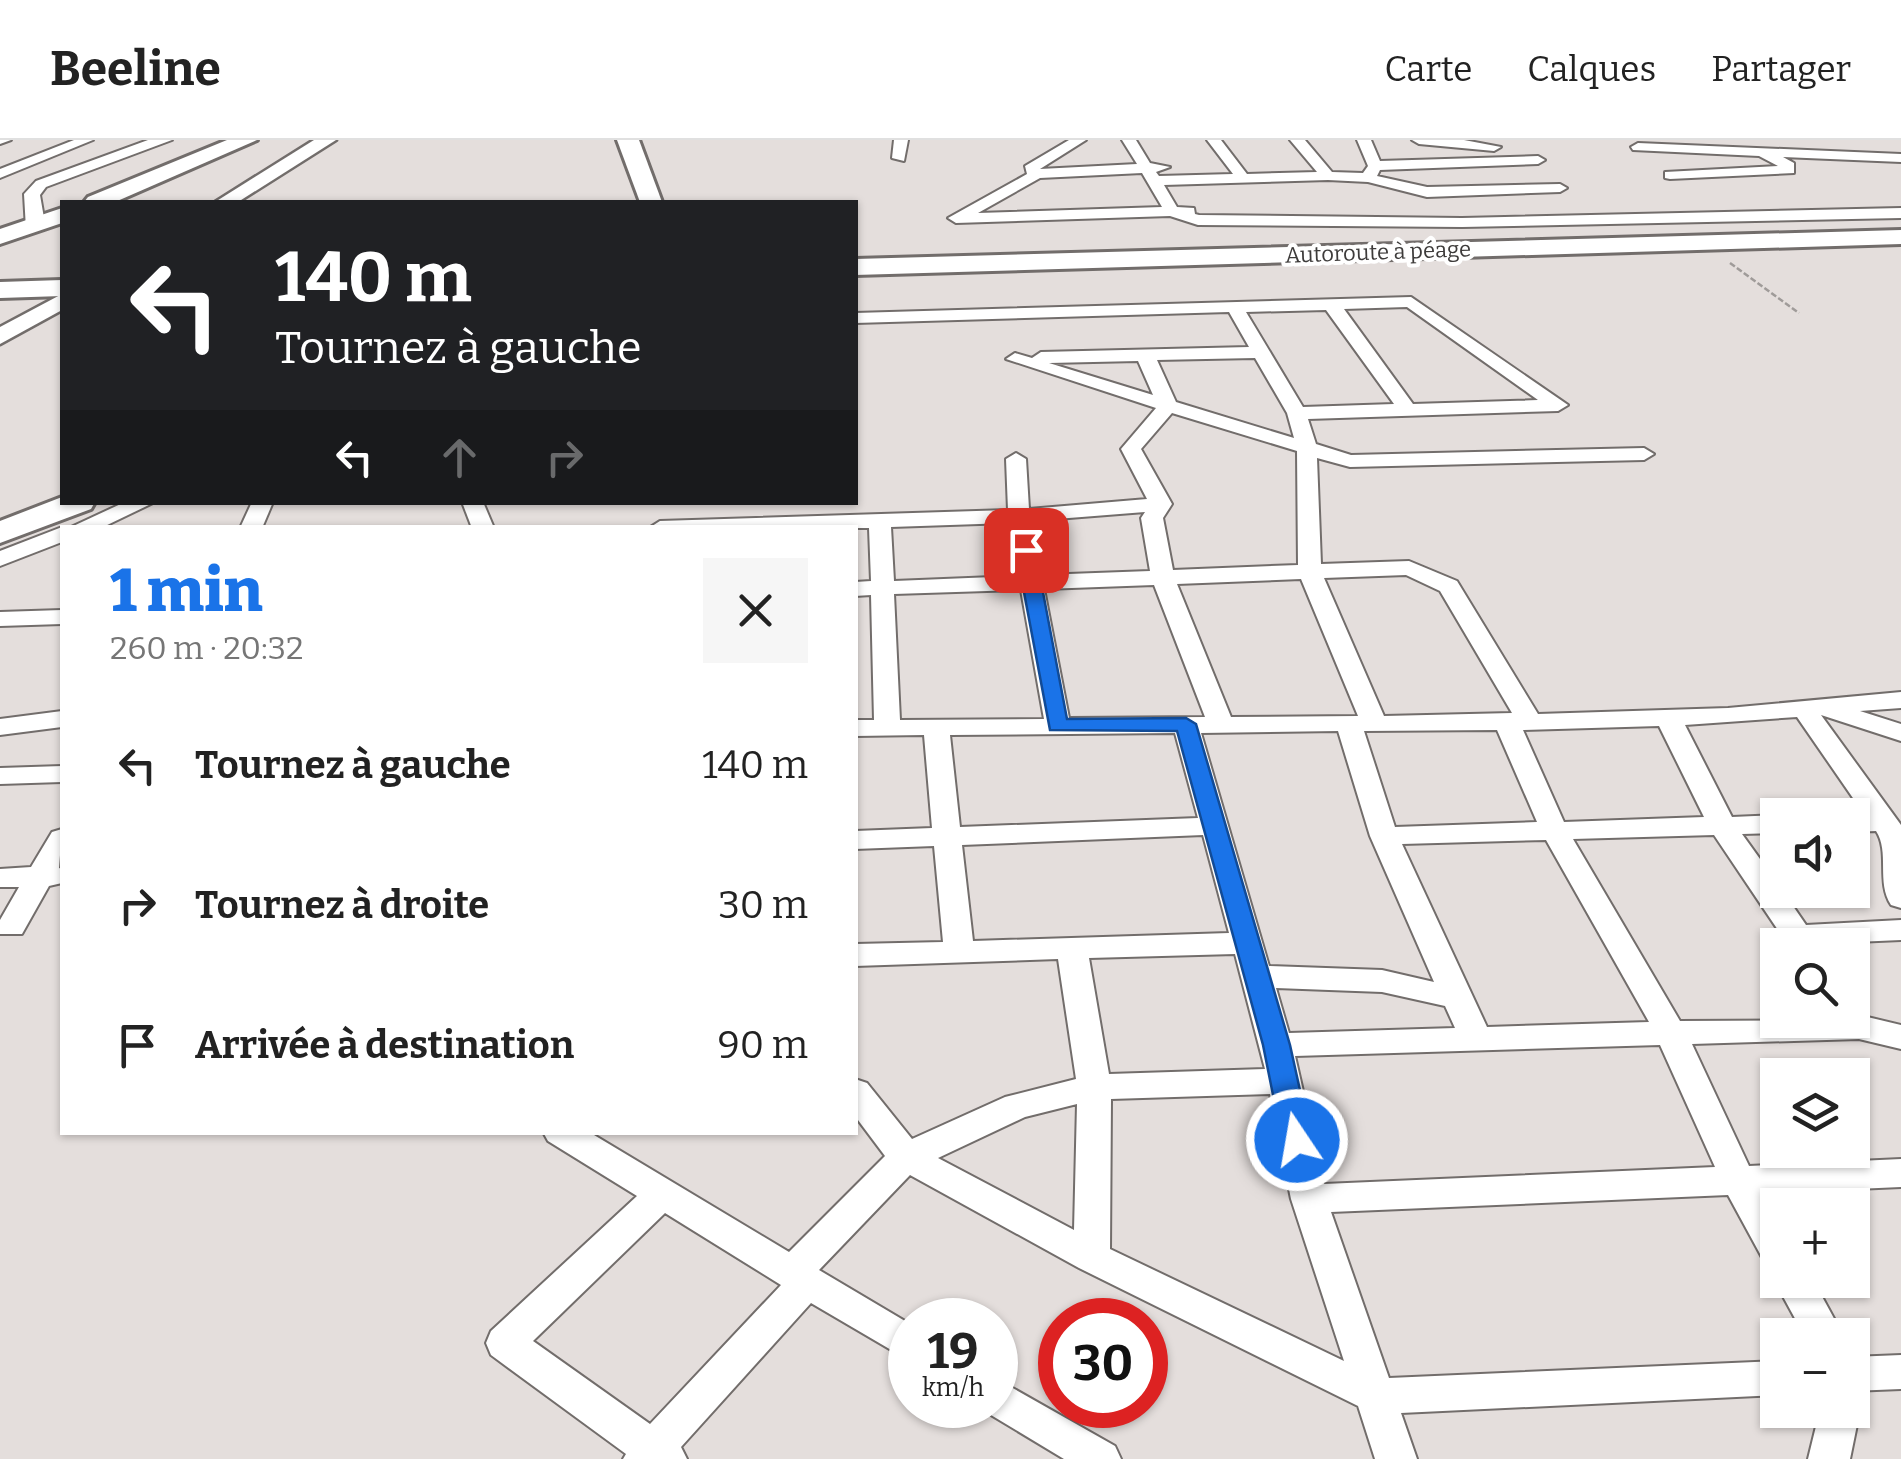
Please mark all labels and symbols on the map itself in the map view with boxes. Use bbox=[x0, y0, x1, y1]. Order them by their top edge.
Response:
street label: Autoroute à péage bbox=[1284, 235, 1472, 269]
pin bbox=[984, 508, 1069, 593]
position arrow bbox=[1245, 1088, 1349, 1192]
speed limit sign: 30 bbox=[1038, 1298, 1168, 1428]

